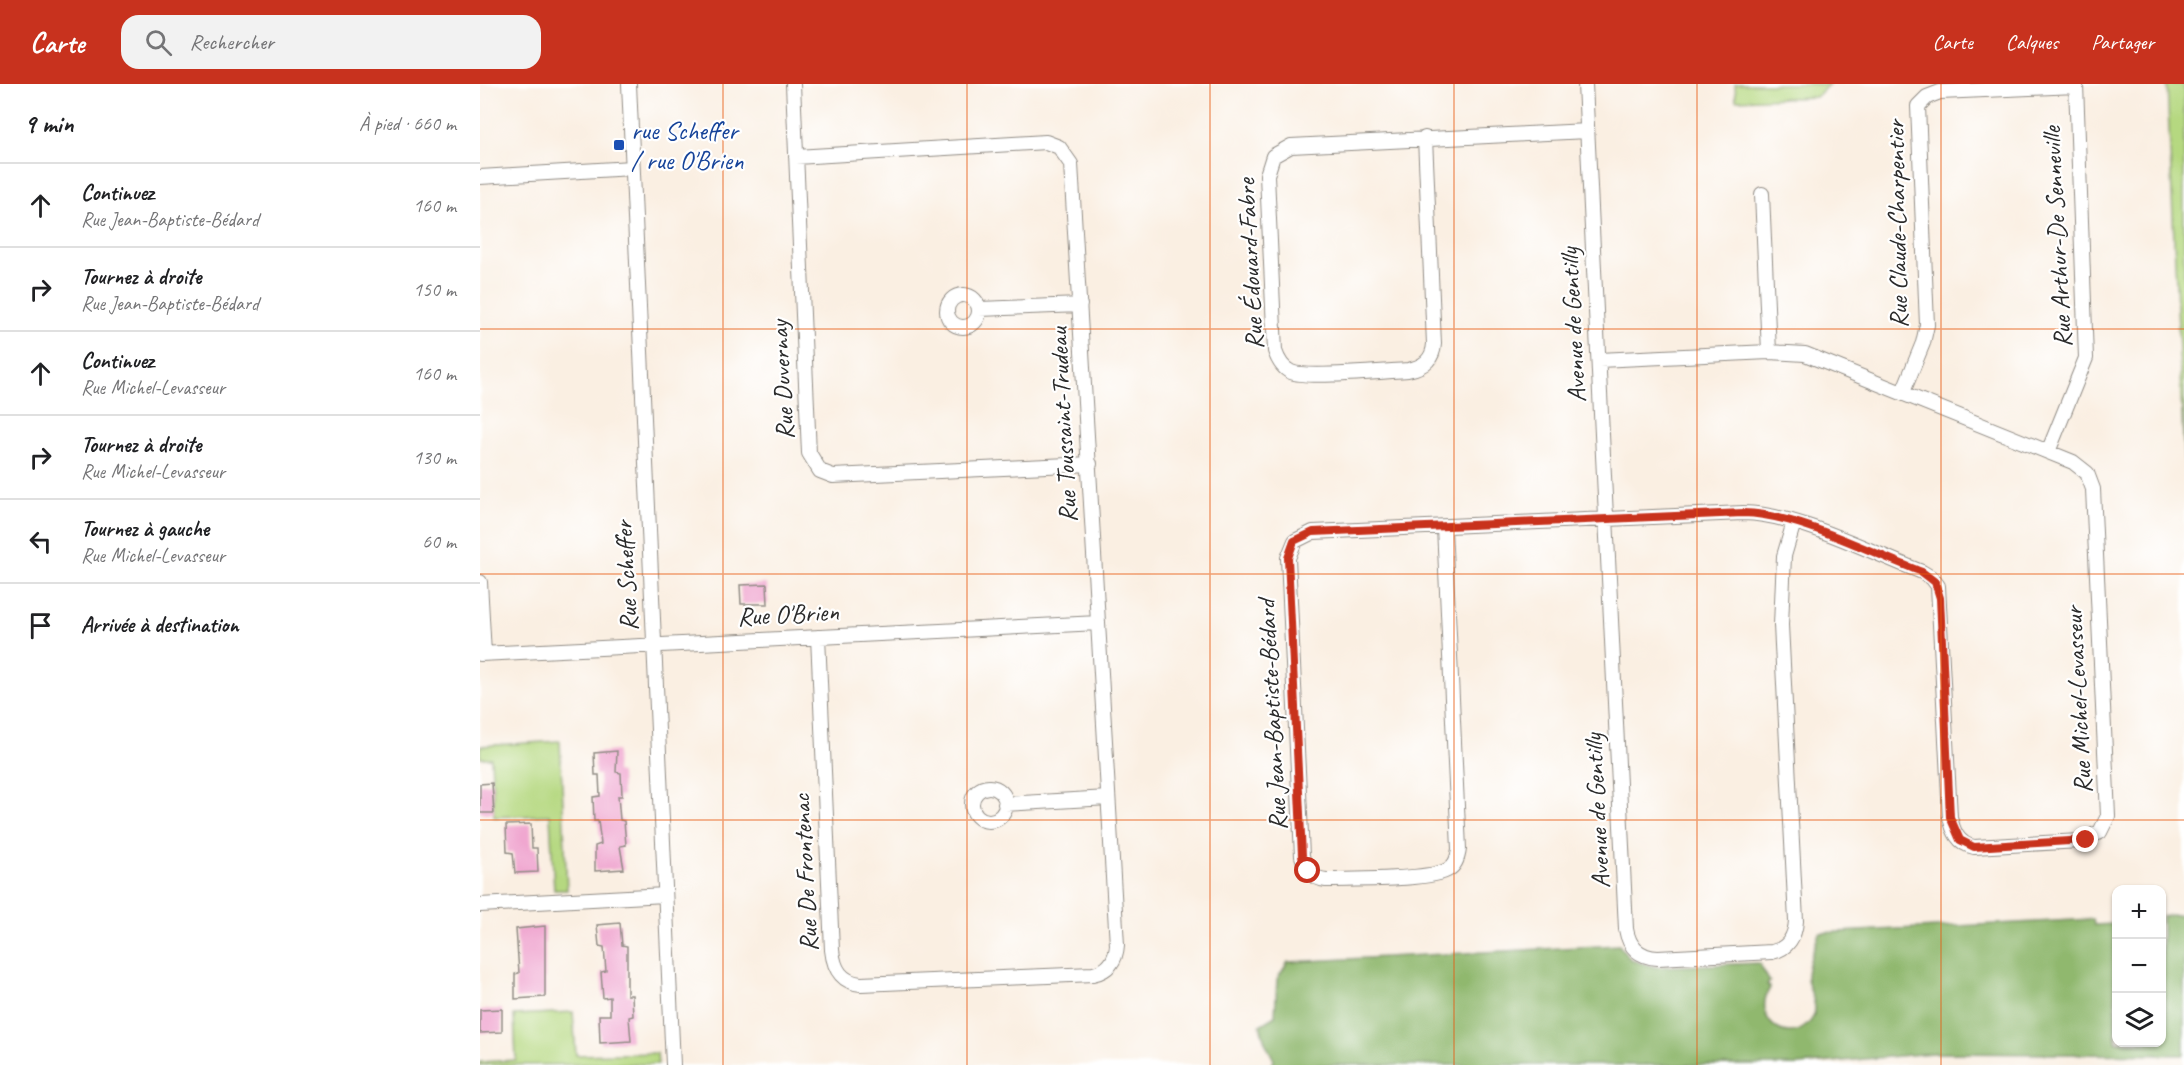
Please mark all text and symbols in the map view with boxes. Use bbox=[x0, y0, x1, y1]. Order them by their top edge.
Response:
search box bbox=[121, 15, 541, 69]
text: Carte bbox=[30, 25, 85, 60]
icon: search bbox=[142, 26, 175, 59]
text: Rechercher bbox=[190, 28, 274, 56]
text: Carte bbox=[1932, 29, 1973, 55]
text: Calques bbox=[2006, 29, 2058, 55]
text: Partager bbox=[2091, 29, 2154, 55]
text: 9 min bbox=[24, 107, 74, 140]
text: À pied · 660 m bbox=[359, 111, 456, 136]
place label: rue Scheffer / rue O'Brien bbox=[631, 114, 744, 177]
street label: Rue Claude-Charpentier bbox=[1879, 117, 1915, 328]
street label: Rue Arthur-De Senneville bbox=[2035, 124, 2079, 348]
marker: rue Scheffer / rue O'Brien bbox=[612, 138, 626, 152]
street label: Rue Édouard-Fabre bbox=[1229, 176, 1271, 350]
text: Continuez bbox=[81, 179, 154, 207]
icon: ahead bbox=[24, 189, 57, 222]
text: 160 m bbox=[413, 193, 456, 218]
text: Rue Jean-Baptiste-Bédard bbox=[81, 207, 259, 232]
street label: Avenue de Gentilly bbox=[1552, 245, 1594, 403]
text: Tournez à droite bbox=[81, 263, 201, 291]
icon: right bbox=[24, 273, 57, 306]
text: 150 m bbox=[413, 277, 456, 302]
text: Rue Jean-Baptiste-Bédard bbox=[81, 291, 259, 316]
street label: Rue Duvernay bbox=[762, 317, 802, 441]
street label: Rue Toussaint-Trudeau bbox=[1041, 325, 1085, 523]
text: Continuez bbox=[81, 347, 154, 375]
icon: ahead bbox=[24, 357, 57, 390]
text: 160 m bbox=[413, 361, 456, 386]
text: Rue Michel-Levasseur bbox=[81, 375, 225, 400]
text: Tournez à droite bbox=[81, 431, 201, 459]
icon: right bbox=[24, 441, 57, 474]
text: 130 m bbox=[413, 445, 456, 470]
text: Rue Michel-Levasseur bbox=[81, 459, 225, 484]
text: Tournez à gauche bbox=[81, 515, 209, 543]
street label: Rue Scheffer bbox=[606, 517, 645, 632]
icon: left bbox=[24, 525, 57, 558]
text: 60 m bbox=[422, 529, 456, 554]
text: Rue Michel-Levasseur bbox=[81, 543, 225, 568]
street label: Rue O'Brien bbox=[736, 595, 840, 633]
street label: Rue Jean-Baptiste-Bédard bbox=[1249, 595, 1295, 831]
street label: Rue Michel-Levasseur bbox=[2056, 603, 2099, 794]
icon: arrive bbox=[24, 609, 57, 642]
text: Arrivée à destination bbox=[81, 611, 239, 639]
street label: Avenue de Gentilly bbox=[1576, 731, 1618, 889]
street label: Rue De Frontenac bbox=[784, 793, 826, 953]
route end bbox=[2072, 826, 2098, 852]
route start bbox=[1294, 857, 1320, 883]
map controls bbox=[2112, 885, 2166, 1047]
button: + bbox=[2112, 885, 2166, 939]
button: − bbox=[2112, 939, 2166, 993]
button: layers bbox=[2112, 993, 2166, 1047]

